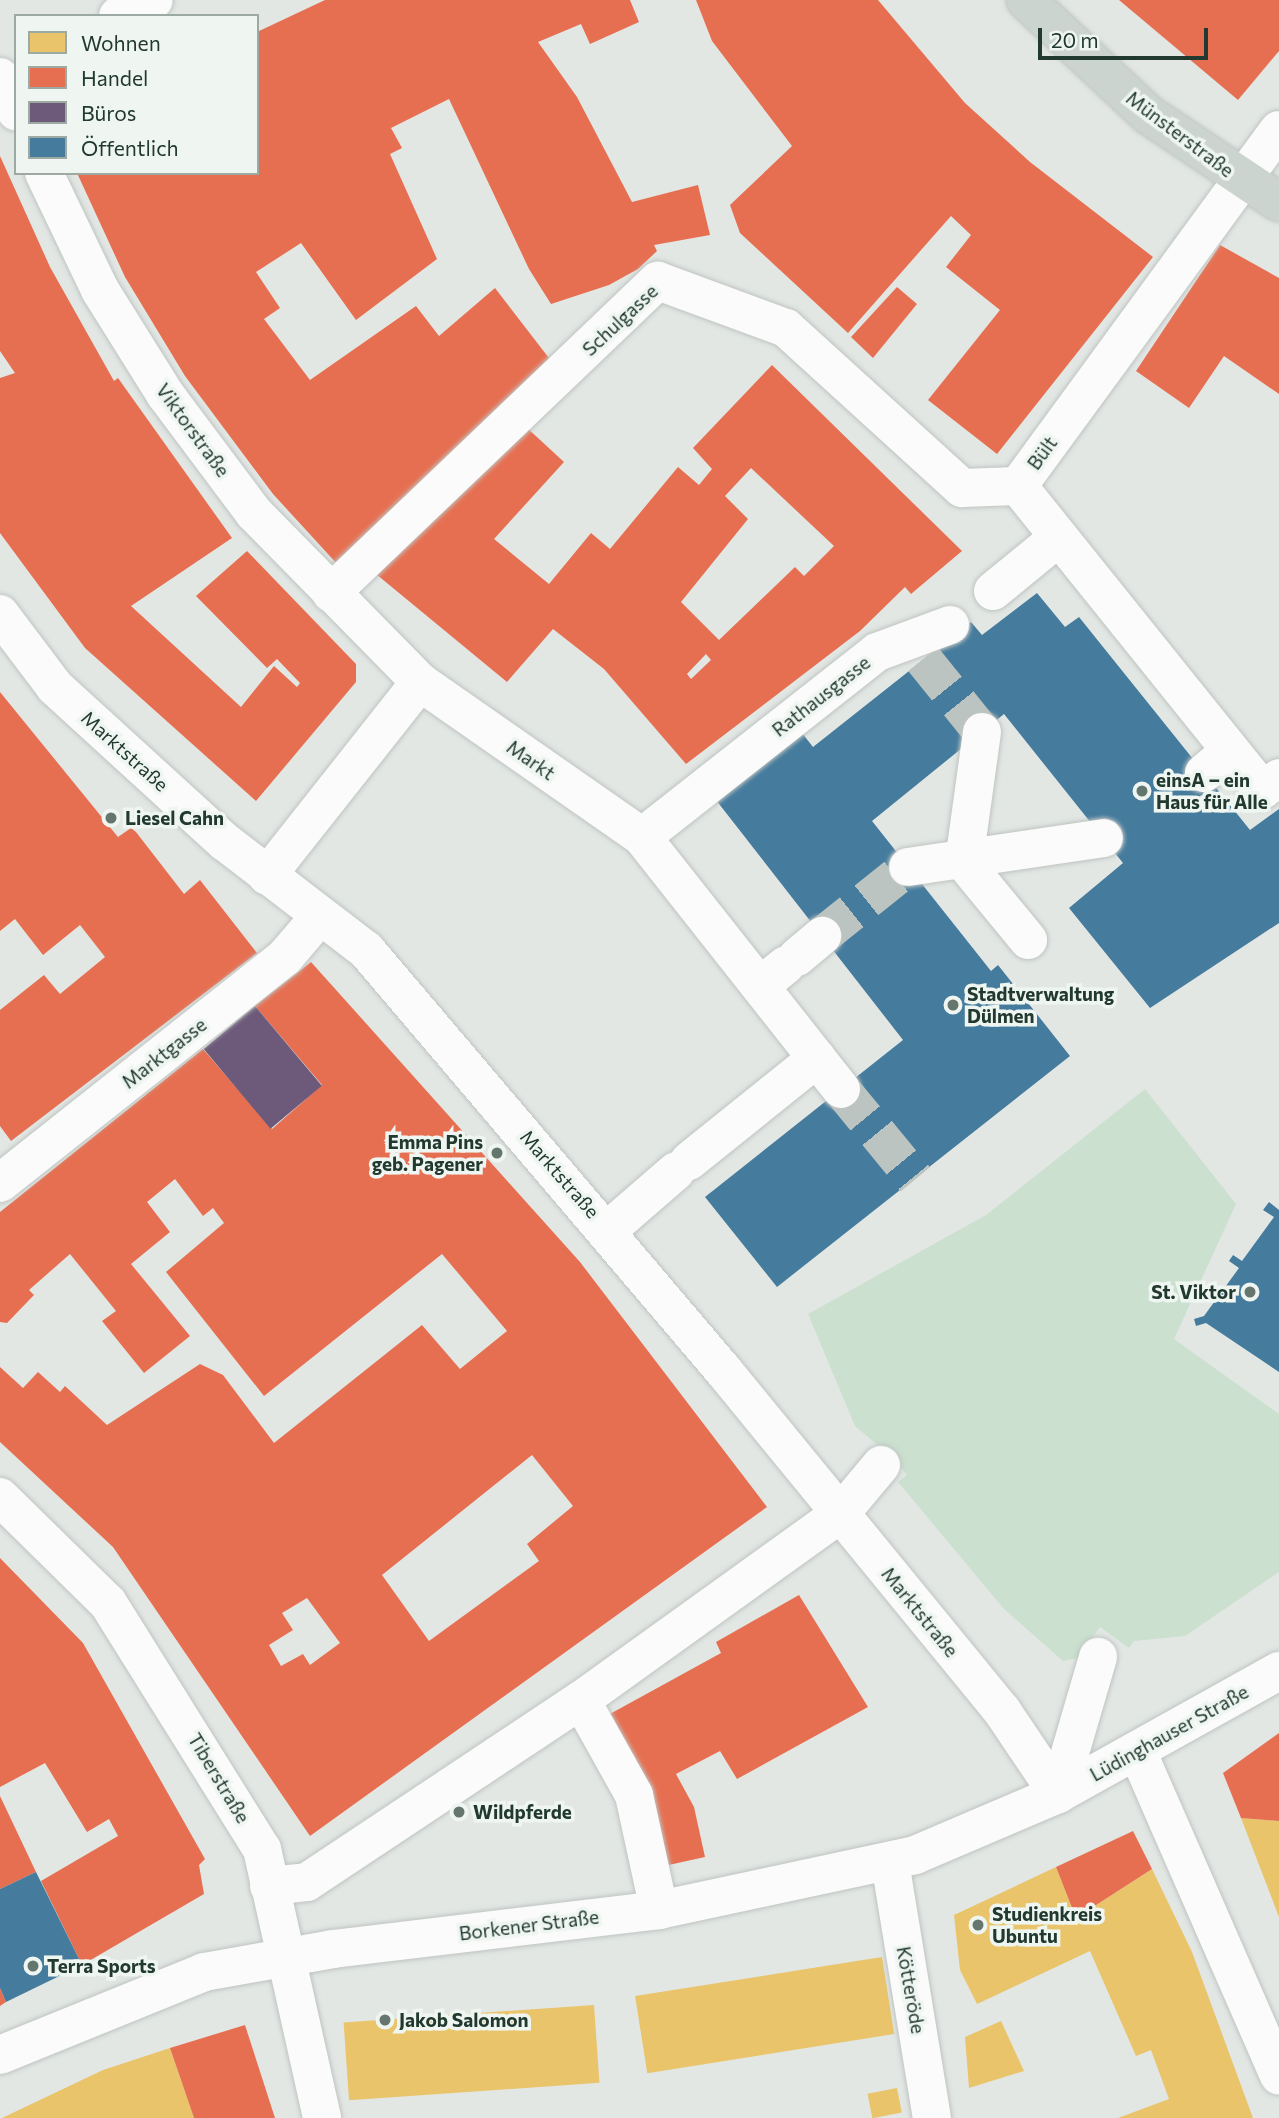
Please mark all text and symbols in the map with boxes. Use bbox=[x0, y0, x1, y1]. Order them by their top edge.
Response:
legend bbox=[14, 14, 259, 175]
scale bar bbox=[1041, 14, 1211, 58]
text: 20 m bbox=[1051, 27, 1099, 52]
text: Wohnen bbox=[81, 30, 161, 55]
text: Handel bbox=[81, 65, 148, 90]
street label: Münsterstraße bbox=[1122, 86, 1238, 182]
text: Büros bbox=[81, 100, 136, 125]
text: Öffentlich bbox=[81, 135, 179, 160]
street label: Schulgasse bbox=[578, 280, 662, 360]
street label: Viktorstraße bbox=[152, 379, 234, 481]
street label: Bült bbox=[1022, 432, 1062, 474]
street label: Rathausgasse bbox=[768, 651, 874, 741]
street label: Marktstraße bbox=[77, 706, 173, 796]
street label: Markt bbox=[503, 735, 559, 785]
place label: einsA – ein Haus für Alle bbox=[1156, 769, 1268, 813]
marker: einsA – ein Haus für Alle bbox=[1134, 783, 1150, 799]
place label: Liesel Cahn bbox=[125, 807, 224, 829]
marker: Liesel Cahn bbox=[103, 810, 119, 826]
place label: Stadtverwaltung Dülmen bbox=[967, 983, 1114, 1027]
marker: Stadtverwaltung Dülmen bbox=[945, 997, 961, 1013]
street label: Marktgasse bbox=[117, 1013, 211, 1093]
street label: Marktstraße bbox=[516, 1125, 604, 1223]
place label: Emma Pins geb. Pagener bbox=[372, 1131, 483, 1175]
marker: Emma Pins geb. Pagener bbox=[489, 1145, 505, 1161]
place label: St. Viktor bbox=[1151, 1281, 1236, 1303]
marker: St. Viktor bbox=[1242, 1284, 1258, 1300]
street label: Marktstraße bbox=[877, 1563, 963, 1661]
street label: Lüdinghauser Straße bbox=[1086, 1680, 1252, 1786]
street label: Tiberstraße bbox=[183, 1729, 255, 1827]
place label: Wildpferde bbox=[473, 1801, 572, 1823]
marker: Wildpferde bbox=[451, 1804, 467, 1820]
place label: Studienkreis Ubuntu bbox=[992, 1903, 1102, 1947]
street label: Borkener Straße bbox=[458, 1905, 600, 1945]
marker: Studienkreis Ubuntu bbox=[970, 1917, 986, 1933]
street label: Kötteröde bbox=[892, 1945, 930, 2035]
place label: Terra Sports bbox=[47, 1955, 156, 1977]
marker: Terra Sports bbox=[25, 1958, 41, 1974]
place label: Jakob Salomon bbox=[399, 2009, 529, 2031]
marker: Jakob Salomon bbox=[377, 2012, 393, 2028]

